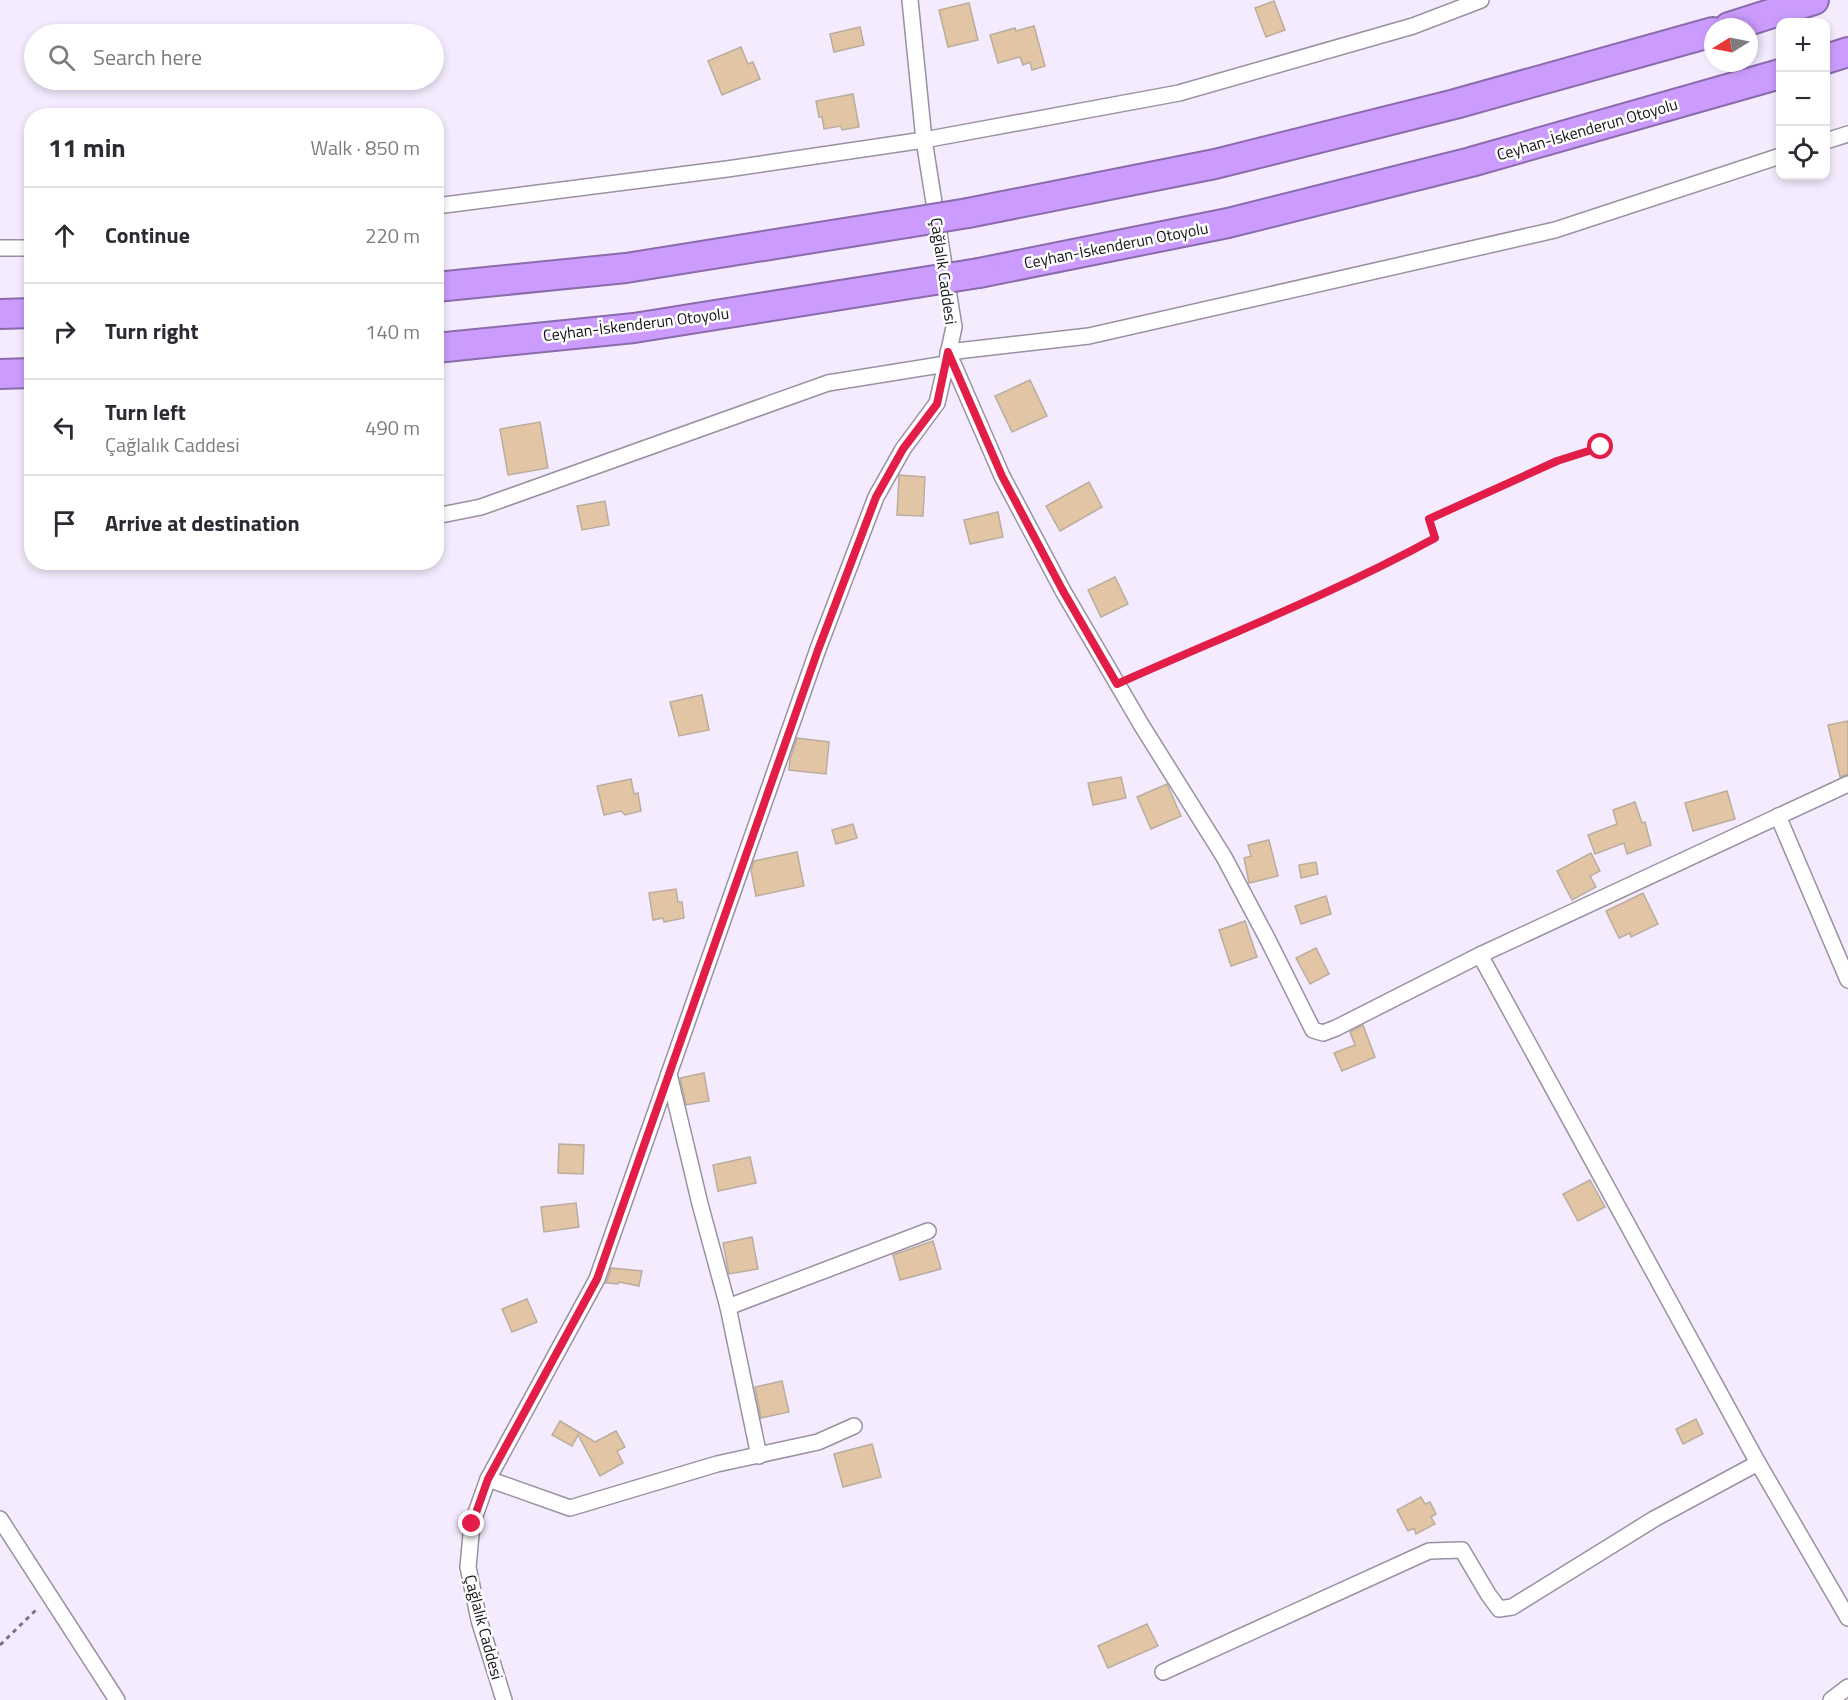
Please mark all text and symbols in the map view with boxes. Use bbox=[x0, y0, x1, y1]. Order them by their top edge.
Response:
north arrow bbox=[1704, 18, 1758, 72]
map controls bbox=[1776, 18, 1830, 180]
button: + bbox=[1776, 18, 1830, 72]
search box bbox=[24, 24, 444, 90]
text: Search here bbox=[93, 40, 202, 74]
icon: search bbox=[45, 41, 78, 74]
button: − bbox=[1776, 72, 1830, 126]
street label: Ceyhan-İskenderun Otoyolu bbox=[1494, 92, 1680, 166]
button: locate bbox=[1776, 126, 1830, 180]
text: 11 min bbox=[48, 128, 126, 167]
text: Walk · 850 m bbox=[311, 132, 420, 163]
street label: Ceyhan-İskenderun Otoyolu bbox=[1022, 215, 1210, 275]
street label: Çağlalık Caddesi bbox=[925, 216, 963, 326]
text: Continue bbox=[105, 218, 190, 252]
icon: ahead bbox=[48, 219, 81, 252]
text: 220 m bbox=[365, 220, 420, 251]
street label: Ceyhan-İskenderun Otoyolu bbox=[542, 301, 730, 347]
text: Turn right bbox=[105, 314, 199, 348]
icon: right bbox=[48, 315, 81, 348]
text: 140 m bbox=[365, 316, 420, 347]
text: Turn left bbox=[105, 395, 186, 429]
icon: left bbox=[48, 411, 81, 444]
text: 490 m bbox=[365, 412, 420, 443]
text: Çağlalık Caddesi bbox=[105, 429, 240, 460]
route start bbox=[1587, 433, 1613, 459]
text: Arrive at destination bbox=[105, 506, 300, 540]
icon: arrive bbox=[48, 507, 81, 540]
route end bbox=[458, 1510, 484, 1536]
street label: Çağlalık Caddesi bbox=[458, 1572, 510, 1682]

